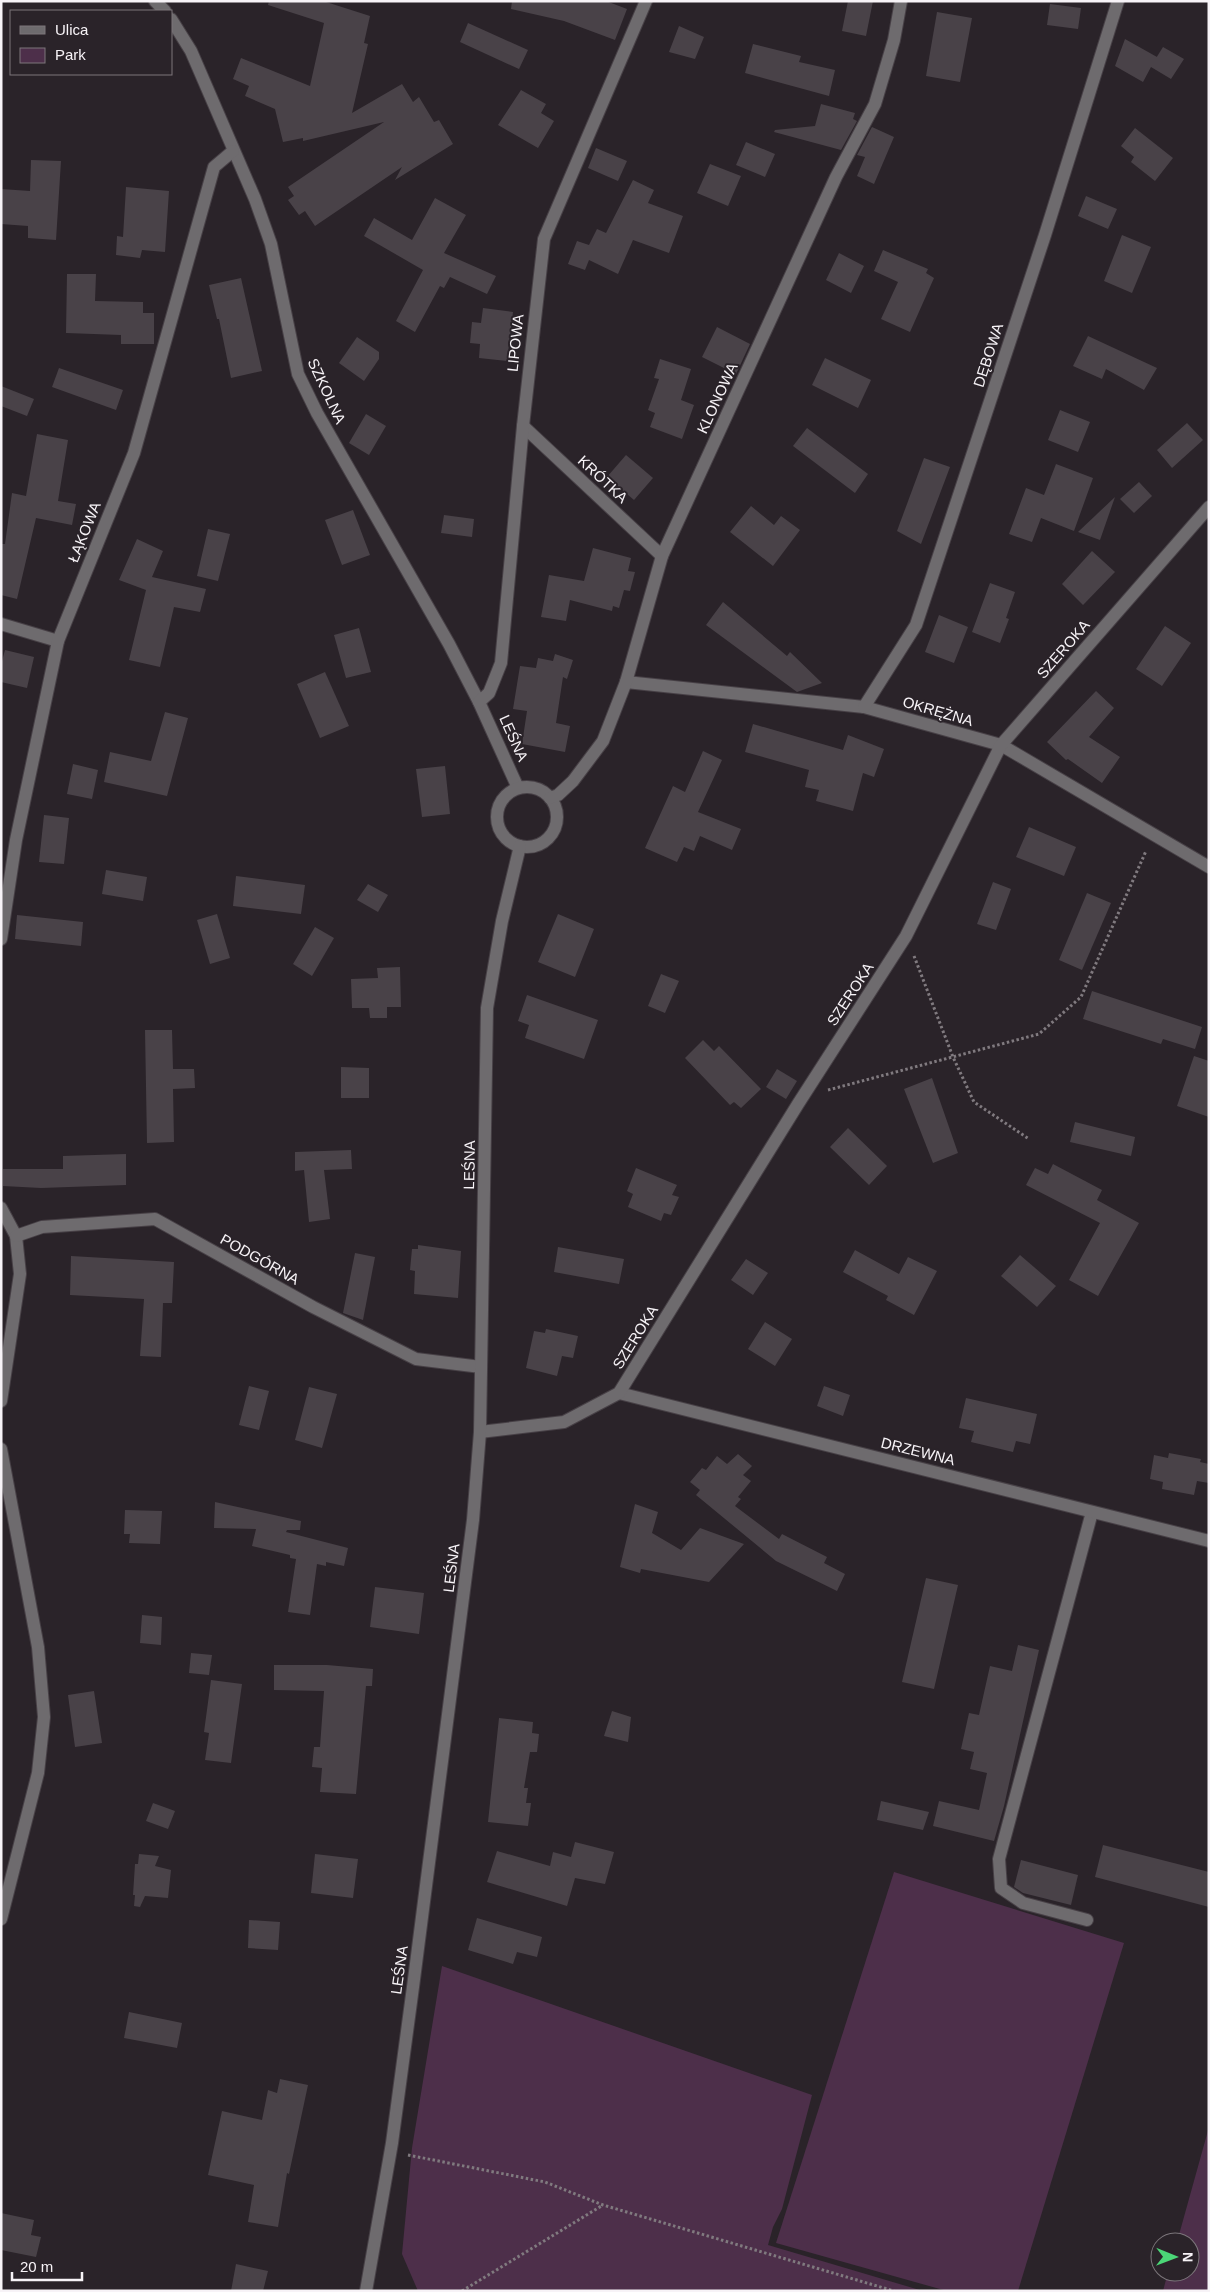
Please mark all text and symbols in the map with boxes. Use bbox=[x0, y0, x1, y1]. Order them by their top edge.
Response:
legend bbox=[10, 10, 172, 75]
text: Ulica bbox=[55, 21, 89, 38]
text: Park bbox=[55, 46, 86, 63]
street label: LIPOWA bbox=[504, 313, 526, 373]
street label: DĘBOWA bbox=[970, 321, 1006, 389]
street label: SZKOLNA bbox=[304, 356, 350, 426]
street label: KLONOWA bbox=[693, 360, 741, 436]
street label: KRÓTKA bbox=[575, 452, 631, 506]
street label: ŁĄKOWA bbox=[64, 499, 104, 565]
street label: SZEROKA bbox=[1033, 616, 1093, 682]
street label: OKRĘŻNA bbox=[901, 693, 975, 729]
street label: LEŚNA bbox=[496, 712, 532, 764]
street label: SZEROKA bbox=[823, 959, 877, 1029]
street label: LEŚNA bbox=[460, 1140, 478, 1190]
street label: PODGÓRNA bbox=[218, 1230, 302, 1288]
street label: SZEROKA bbox=[609, 1302, 661, 1372]
street label: DRZEWNA bbox=[879, 1434, 957, 1468]
street label: LEŚNA bbox=[440, 1543, 462, 1593]
street label: LEŚNA bbox=[387, 1944, 411, 1996]
north arrow bbox=[1150, 2232, 1200, 2282]
scale bar bbox=[12, 2250, 82, 2282]
text: N bbox=[1180, 2252, 1196, 2262]
text: 20 m bbox=[20, 2258, 53, 2275]

